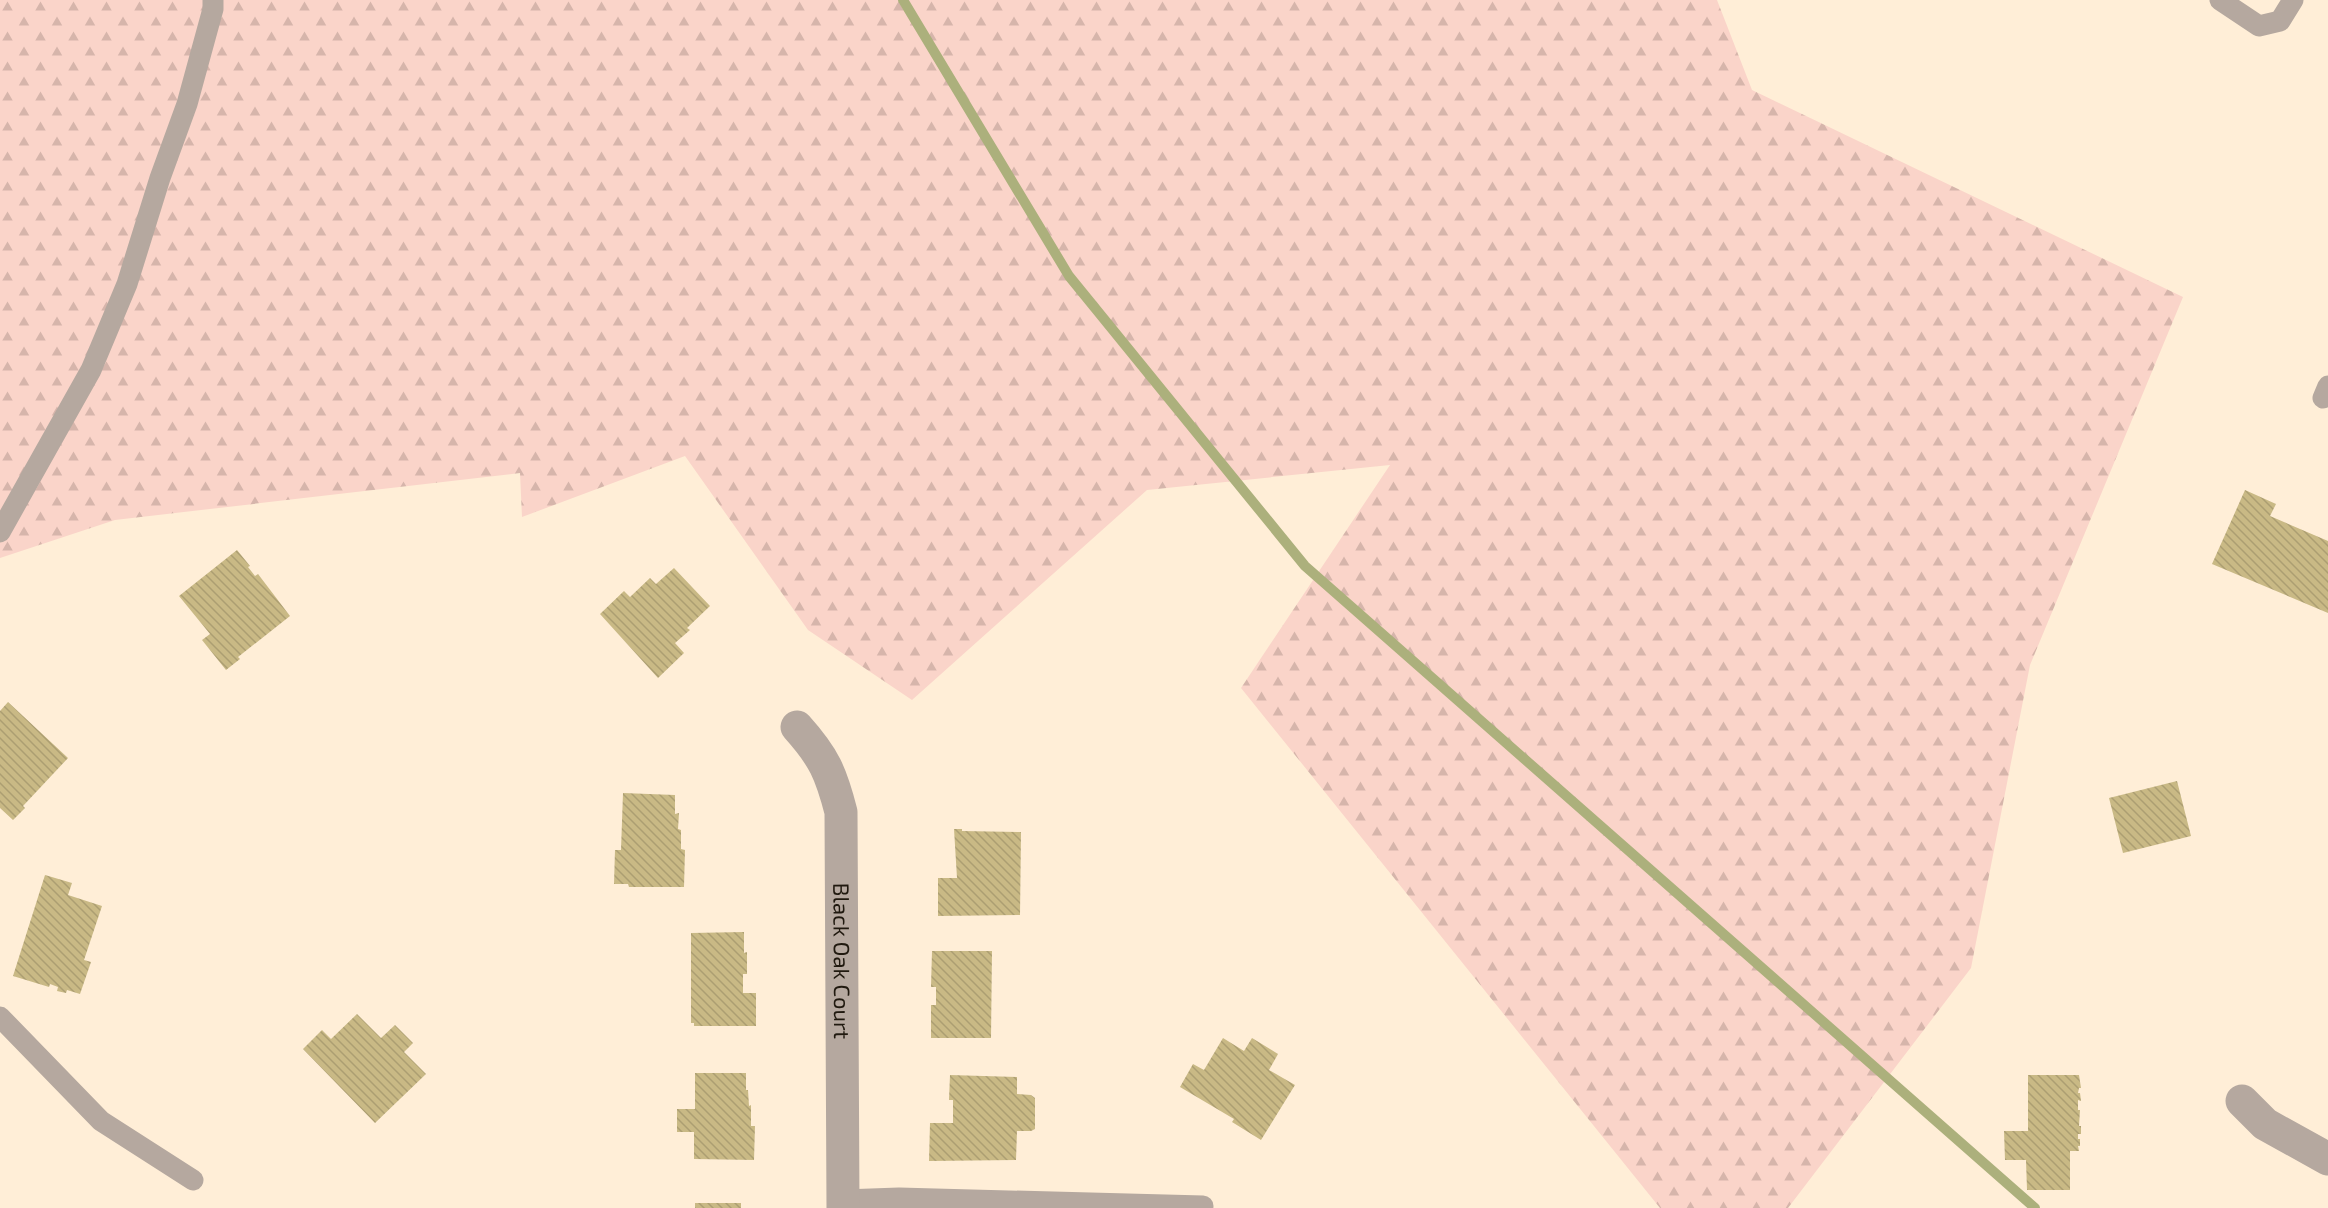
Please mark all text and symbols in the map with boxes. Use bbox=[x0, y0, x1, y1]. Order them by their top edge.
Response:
street label: Black Oak Court bbox=[829, 883, 856, 1039]

